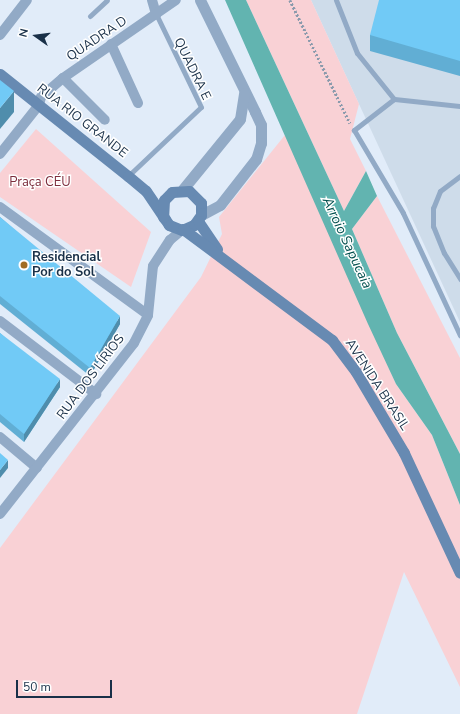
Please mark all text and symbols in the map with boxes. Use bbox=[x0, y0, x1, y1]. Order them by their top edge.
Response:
street label: QUADRA D bbox=[64, 13, 130, 65]
north arrow bbox=[16, 16, 56, 56]
text: N bbox=[16, 27, 32, 39]
street label: QUADRA E bbox=[170, 35, 214, 103]
street label: RUA RIO GRANDE bbox=[34, 81, 130, 161]
park label: Praça CÉU bbox=[9, 174, 71, 190]
water label: Arroio Sapucaia bbox=[318, 195, 376, 291]
place label: Residencial Por do Sol bbox=[32, 250, 101, 281]
marker: Residencial Por do Sol bbox=[19, 260, 29, 270]
street label: RUA DOS LÍRIOS bbox=[54, 331, 128, 423]
street label: AVENIDA BRASIL bbox=[342, 336, 412, 434]
scale bar bbox=[18, 672, 114, 698]
text: 50 m bbox=[23, 679, 51, 695]

